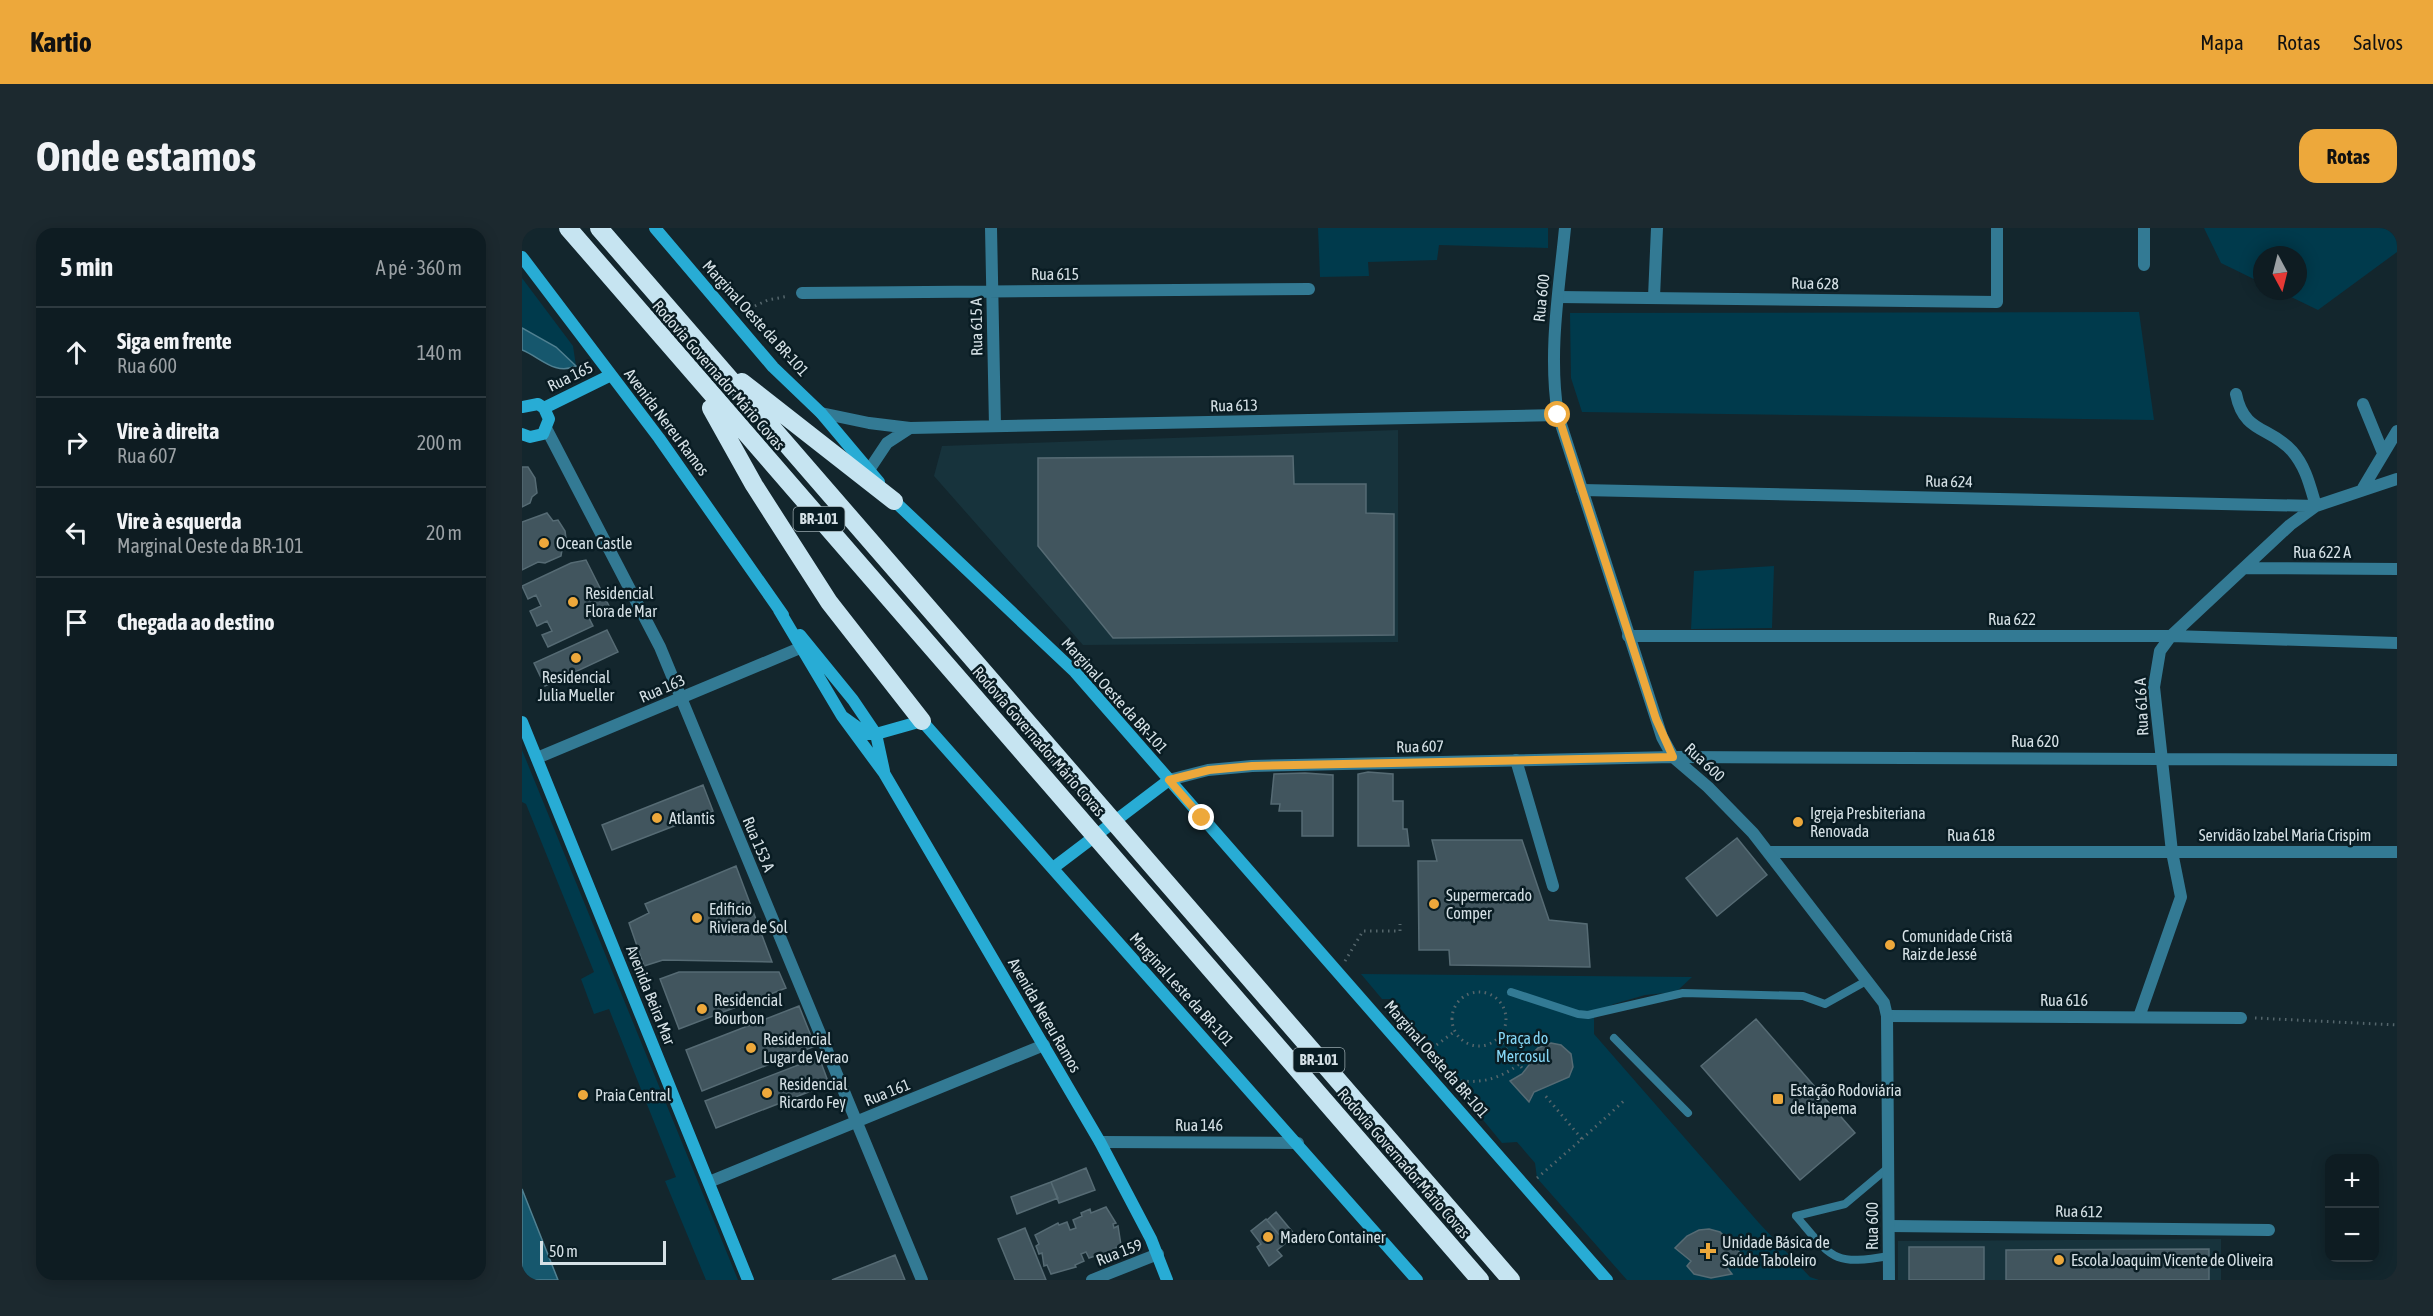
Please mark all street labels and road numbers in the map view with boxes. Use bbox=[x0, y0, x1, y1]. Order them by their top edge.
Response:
street label: Marginal Oeste da BR-101 bbox=[699, 256, 813, 380]
street label: Rua 615 bbox=[1031, 265, 1079, 283]
street label: Rua 600 bbox=[1530, 273, 1552, 323]
street label: Rua 628 bbox=[1791, 274, 1839, 292]
street label: Rodovia Governador Mário Covas bbox=[649, 297, 789, 454]
street label: Rua 615 A bbox=[966, 298, 986, 356]
street label: Rua 165 bbox=[545, 357, 595, 395]
street label: Avenida Nereu Ramos bbox=[621, 365, 713, 479]
street label: Rua 613 bbox=[1210, 396, 1258, 414]
street label: Rua 624 bbox=[1925, 472, 1973, 490]
road number: BR-101 bbox=[794, 507, 844, 531]
street label: Rua 622 A bbox=[2293, 543, 2351, 561]
street label: Rua 622 bbox=[1988, 610, 2036, 628]
street label: Marginal Oeste da BR-101 bbox=[1058, 633, 1172, 757]
street label: Rodovia Governador Mário Covas bbox=[969, 663, 1109, 820]
street label: Rua 163 bbox=[636, 670, 688, 706]
street label: Rua 616 A bbox=[2130, 677, 2152, 736]
street label: Rua 620 bbox=[2011, 732, 2059, 750]
street label: Rua 607 bbox=[1396, 737, 1444, 755]
street label: Rua 600 bbox=[1681, 739, 1729, 785]
street label: Rua 153 A bbox=[739, 814, 779, 874]
street label: Rua 618 bbox=[1947, 826, 1995, 844]
street label: Servidão Izabel Maria Crispim bbox=[2199, 826, 2371, 845]
street label: Marginal Leste da BR-101 bbox=[1126, 929, 1238, 1050]
street label: Avenida Beira Mar bbox=[623, 943, 679, 1048]
street label: Avenida Nereu Ramos bbox=[1005, 955, 1085, 1076]
street label: Rua 616 bbox=[2040, 991, 2088, 1009]
street label: Marginal Oeste da BR-101 bbox=[1380, 997, 1493, 1122]
road number: BR-101 bbox=[1294, 1048, 1344, 1072]
street label: Rua 161 bbox=[861, 1075, 913, 1109]
street label: Rodovia Governador Mário Covas bbox=[1334, 1085, 1474, 1242]
street label: Rua 146 bbox=[1175, 1116, 1223, 1134]
street label: Rua 600 bbox=[1863, 1202, 1881, 1250]
street label: Rua 612 bbox=[2055, 1202, 2103, 1220]
street label: Rua 159 bbox=[1093, 1235, 1145, 1269]

